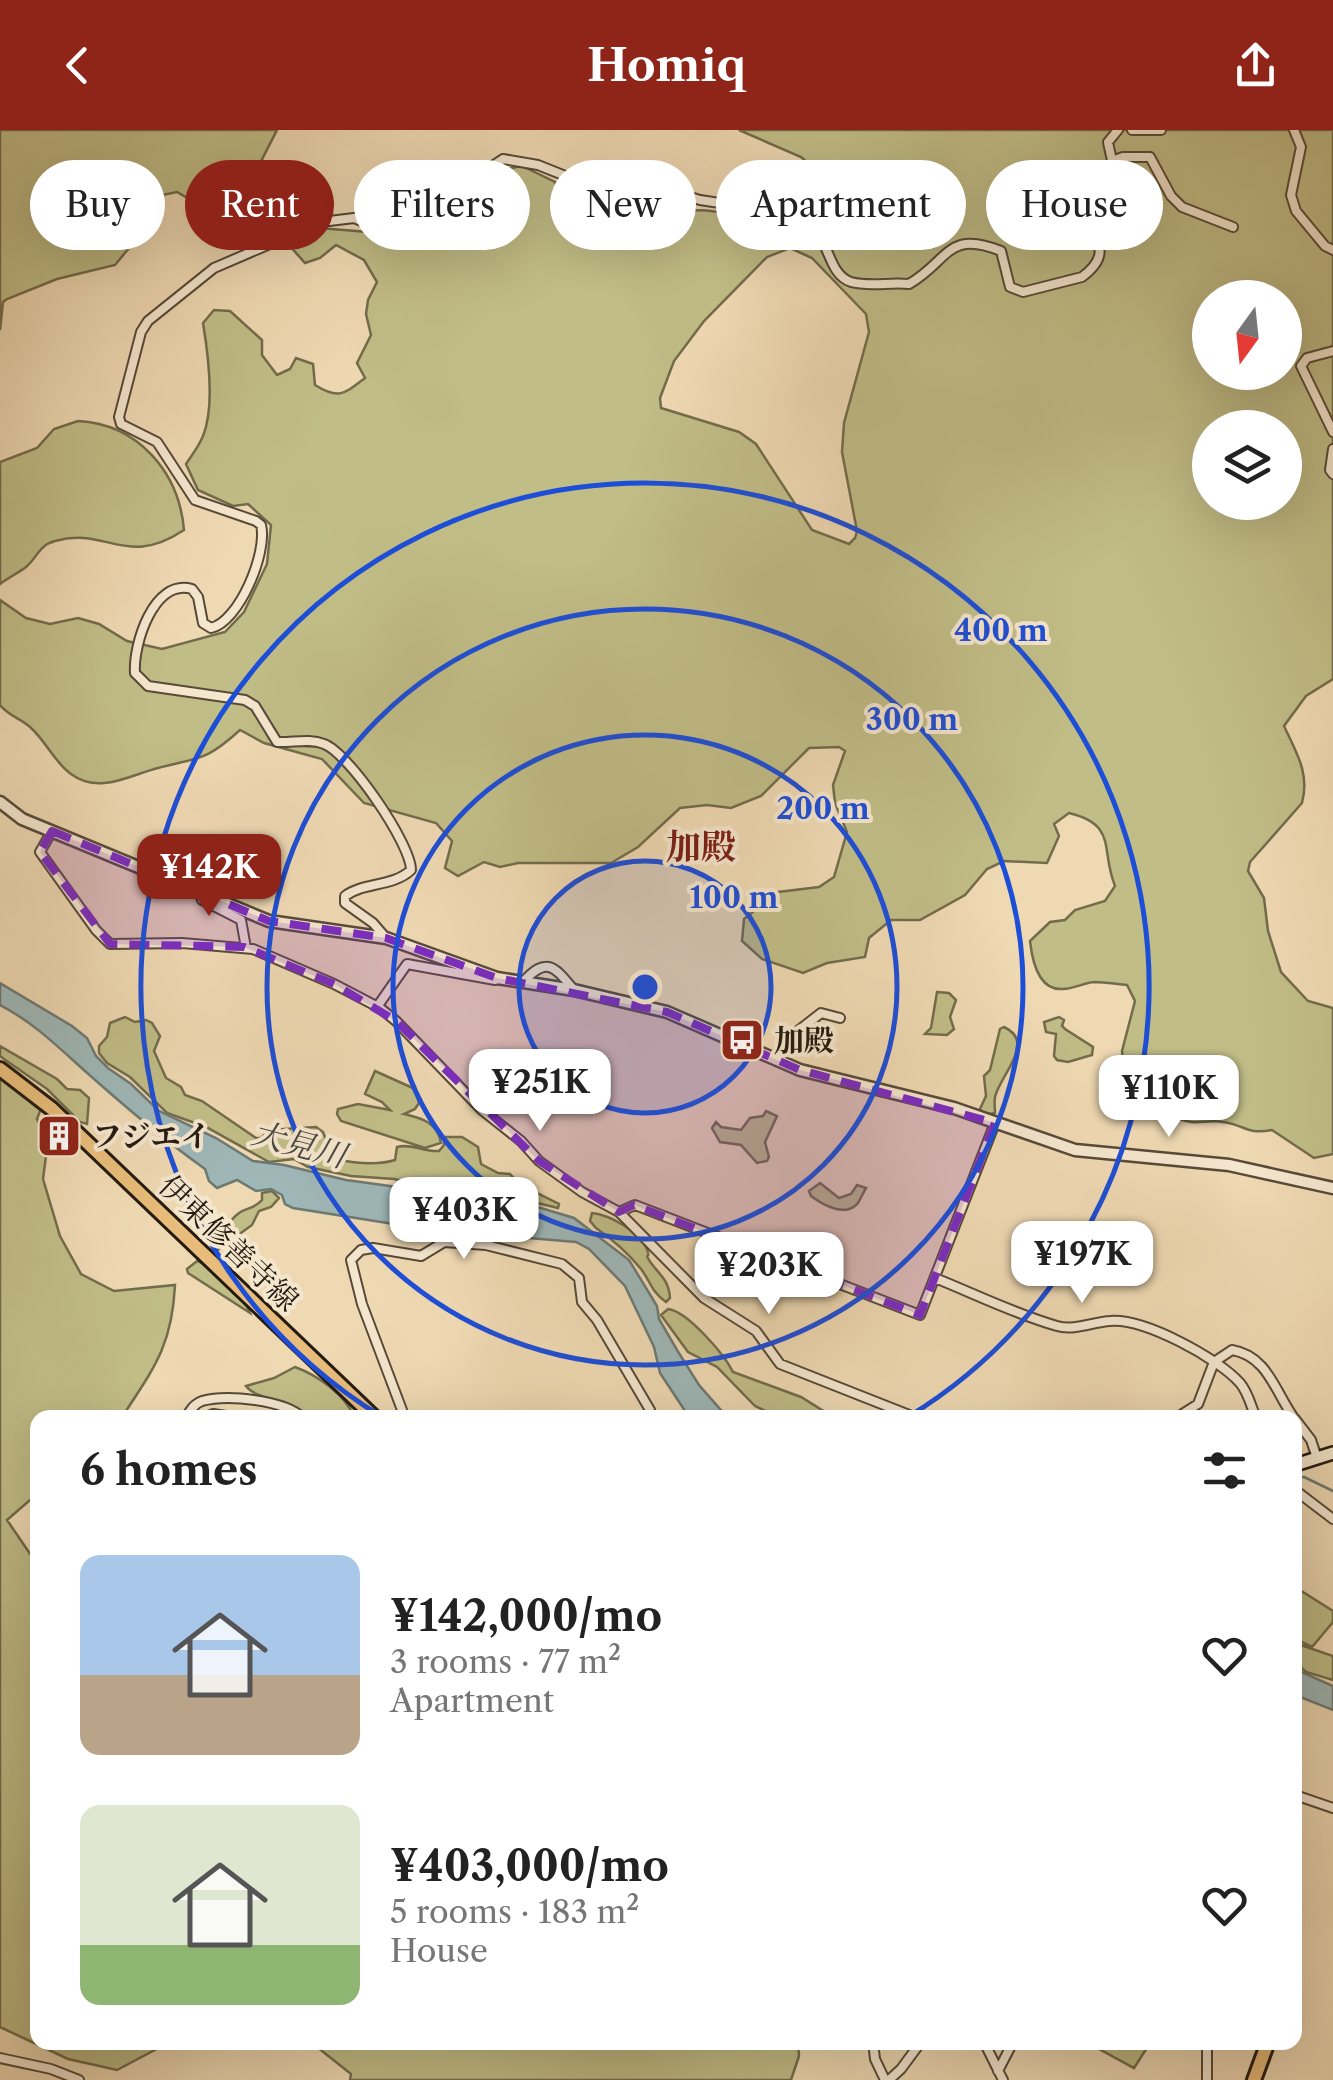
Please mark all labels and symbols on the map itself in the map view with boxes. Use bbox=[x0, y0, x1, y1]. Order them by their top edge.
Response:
north arrow bbox=[1192, 280, 1302, 390]
text: 400 m bbox=[954, 612, 1048, 649]
text: 300 m bbox=[866, 701, 958, 738]
text: 200 m bbox=[776, 790, 870, 827]
district label: 加殿 bbox=[666, 825, 736, 868]
pin: ¥142K bbox=[139, 834, 279, 919]
text: 100 m bbox=[690, 879, 779, 916]
centre of rings bbox=[627, 969, 663, 1005]
bus stop icon: 加殿 bbox=[719, 1017, 765, 1063]
place label: 加殿 bbox=[774, 1022, 834, 1059]
pin: ¥251K bbox=[470, 1049, 610, 1134]
pin: ¥110K bbox=[1099, 1055, 1239, 1140]
building icon: フジエイ bbox=[36, 1113, 82, 1159]
water label: 大見川 bbox=[248, 1113, 353, 1176]
place label: フジエイ bbox=[92, 1118, 211, 1155]
street label: 伊東修善寺線 bbox=[151, 1167, 307, 1319]
pin: ¥403K bbox=[394, 1177, 534, 1262]
pin: ¥197K bbox=[1012, 1221, 1152, 1306]
pin: ¥203K bbox=[699, 1232, 839, 1317]

